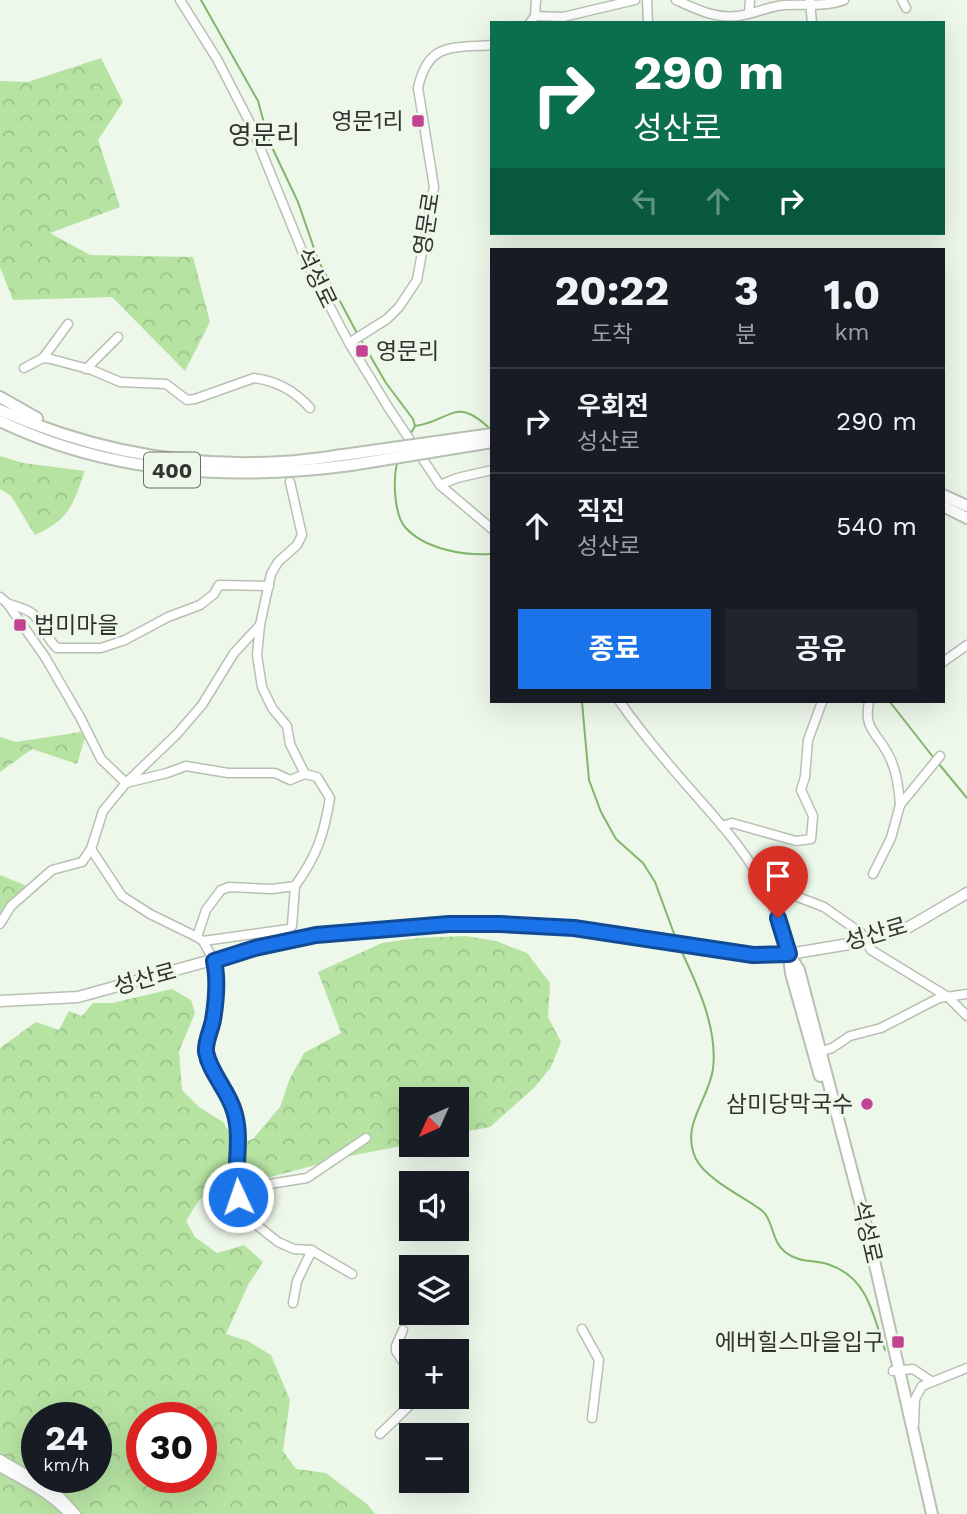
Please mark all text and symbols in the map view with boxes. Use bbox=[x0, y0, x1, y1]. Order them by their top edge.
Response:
text: 290 m bbox=[633, 43, 784, 101]
icon: right bbox=[518, 49, 609, 140]
place label: 영문1리 bbox=[332, 108, 404, 135]
text: 성산로 bbox=[633, 109, 721, 147]
marker: 영문1리 bbox=[410, 113, 426, 129]
district label: 영문리 bbox=[228, 120, 300, 150]
icon: left bbox=[626, 182, 664, 220]
icon: ahead bbox=[699, 182, 737, 220]
icon: right bbox=[772, 182, 810, 220]
street label: 영문로 bbox=[409, 191, 445, 257]
street label: 석성로 bbox=[290, 244, 342, 312]
text: 20:22 bbox=[555, 266, 669, 315]
text: 3 bbox=[734, 266, 759, 315]
text: 1.0 bbox=[823, 270, 880, 319]
text: km bbox=[834, 319, 869, 346]
text: 도착 bbox=[591, 321, 633, 348]
text: 분 bbox=[736, 321, 757, 348]
place label: 영문리 bbox=[376, 338, 439, 365]
marker: 영문리 bbox=[354, 343, 370, 359]
text: 우회전 bbox=[577, 391, 649, 421]
icon: right bbox=[518, 402, 556, 440]
text: 290 m bbox=[836, 406, 917, 436]
text: 성산로 bbox=[577, 428, 640, 455]
road number: 400 bbox=[144, 452, 200, 488]
text: 직진 bbox=[577, 496, 625, 526]
icon: ahead bbox=[518, 507, 556, 545]
text: 540 m bbox=[836, 511, 917, 541]
text: 성산로 bbox=[577, 533, 640, 560]
button: 종료 bbox=[518, 609, 711, 689]
button: 공유 bbox=[725, 609, 917, 689]
place label: 법미마을 bbox=[34, 612, 119, 639]
marker: 법미마을 bbox=[12, 617, 28, 633]
pin bbox=[748, 846, 808, 918]
icon: arrive bbox=[759, 857, 797, 895]
street label: 성산로 bbox=[842, 912, 910, 956]
street label: 성산로 bbox=[111, 958, 179, 1000]
north arrow bbox=[399, 1087, 469, 1157]
map controls bbox=[399, 1087, 469, 1493]
place label: 삼미당막국수 bbox=[726, 1091, 853, 1118]
marker: 삼미당막국수 bbox=[859, 1096, 875, 1112]
position arrow bbox=[201, 1160, 275, 1234]
button: sound bbox=[399, 1171, 469, 1241]
street label: 석성로 bbox=[847, 1198, 887, 1266]
button: layers bbox=[399, 1255, 469, 1325]
place label: 에버힐스마을입구 bbox=[715, 1329, 884, 1356]
marker: 에버힐스마을입구 bbox=[890, 1334, 906, 1350]
button: + bbox=[399, 1339, 469, 1409]
speed limit sign: 30 bbox=[126, 1402, 217, 1493]
text: 24 bbox=[45, 1417, 88, 1459]
button: − bbox=[399, 1423, 469, 1493]
text: km/h bbox=[43, 1454, 90, 1475]

